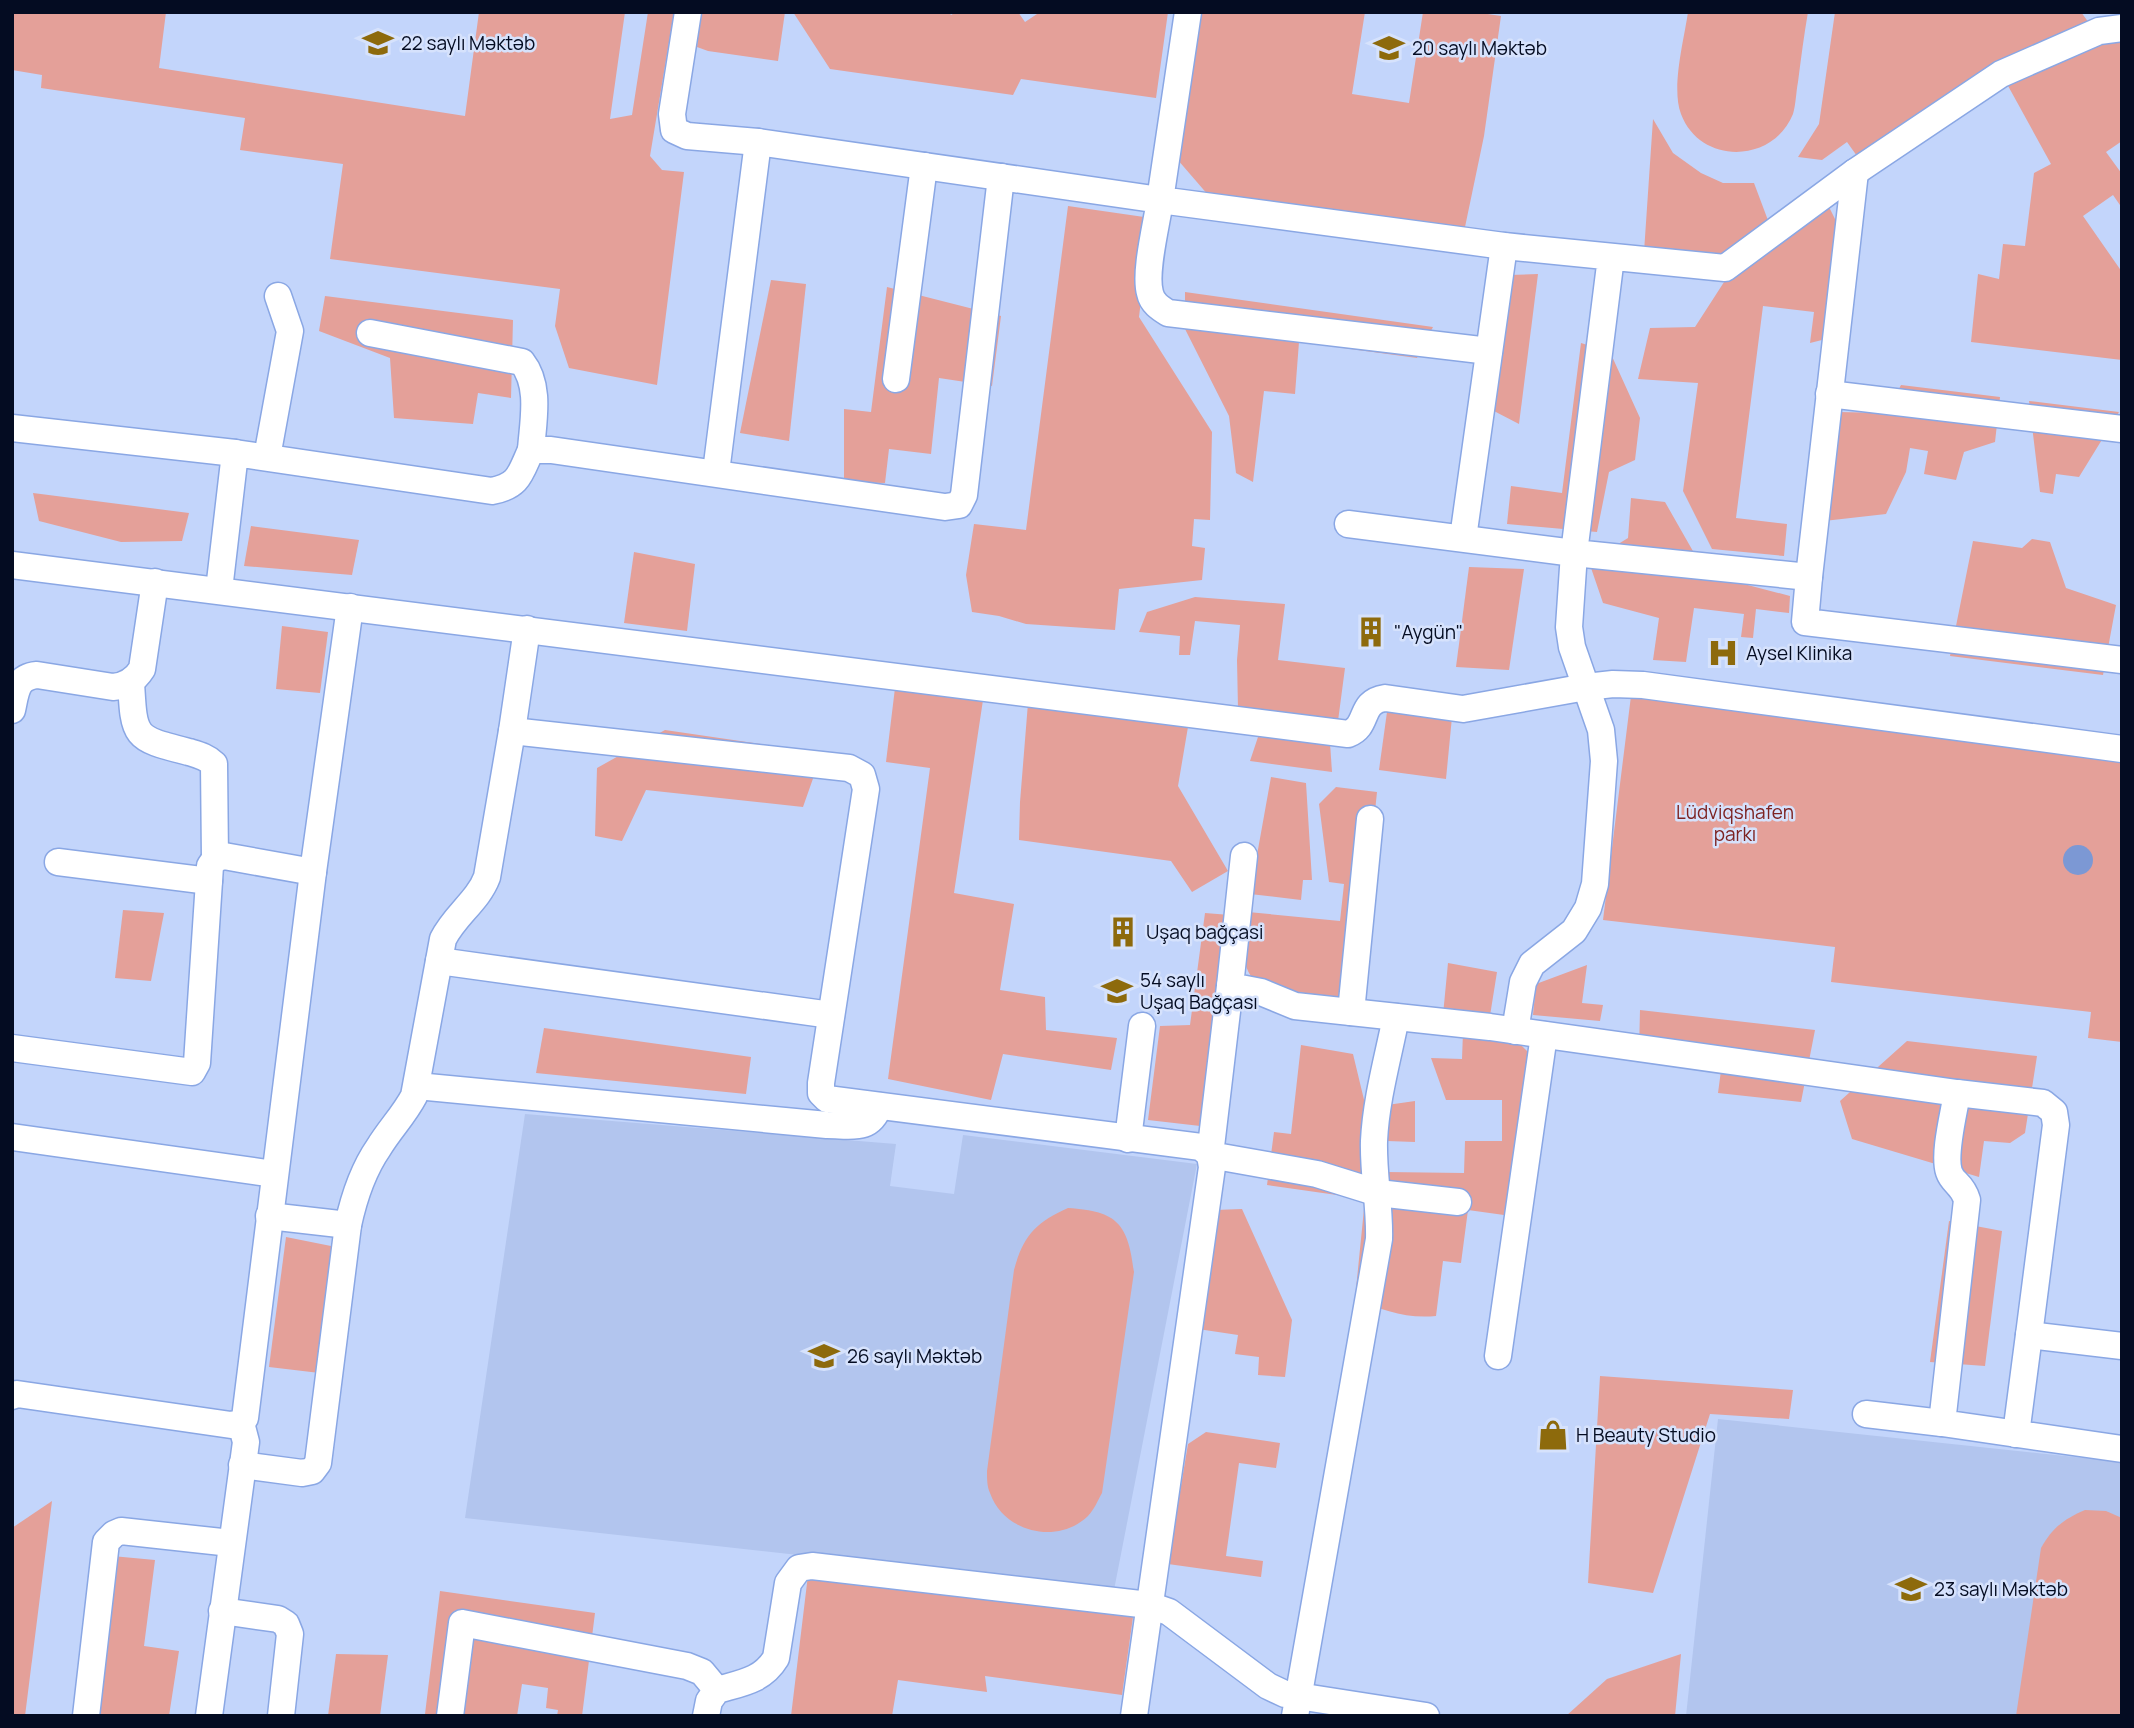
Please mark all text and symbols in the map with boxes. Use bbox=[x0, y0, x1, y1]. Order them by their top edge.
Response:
school or university icon: 22 saylı Məktəb bbox=[361, 26, 395, 60]
place label: 22 saylı Məktəb bbox=[401, 30, 535, 56]
school or university icon: 20 saylı Məktəb bbox=[1372, 31, 1406, 65]
place label: 20 saylı Məktəb bbox=[1412, 35, 1547, 61]
building icon: "Aygün" bbox=[1354, 615, 1388, 649]
place label: "Aygün" bbox=[1394, 619, 1463, 645]
hospital icon: Aysel Klinika bbox=[1706, 636, 1740, 670]
place label: Aysel Klinika bbox=[1746, 640, 1852, 666]
park label: Lüdviqshafen parkı bbox=[1676, 799, 1794, 847]
building icon: Uşaq bağçasi bbox=[1106, 915, 1140, 949]
place label: Uşaq bağçasi bbox=[1146, 919, 1263, 945]
place label: 54 saylı Uşaq Bağçası bbox=[1140, 967, 1258, 1015]
school or university icon: 54 saylı Uşaq Bağçası bbox=[1100, 974, 1134, 1008]
school or university icon: 26 saylı Məktəb bbox=[807, 1339, 841, 1373]
place label: 26 saylı Məktəb bbox=[847, 1343, 982, 1369]
shop icon: H Beauty Studio bbox=[1536, 1418, 1570, 1452]
place label: H Beauty Studio bbox=[1576, 1422, 1716, 1448]
school or university icon: 23 saylı Məktəb bbox=[1894, 1572, 1928, 1606]
place label: 23 saylı Məktəb bbox=[1934, 1576, 2068, 1602]

